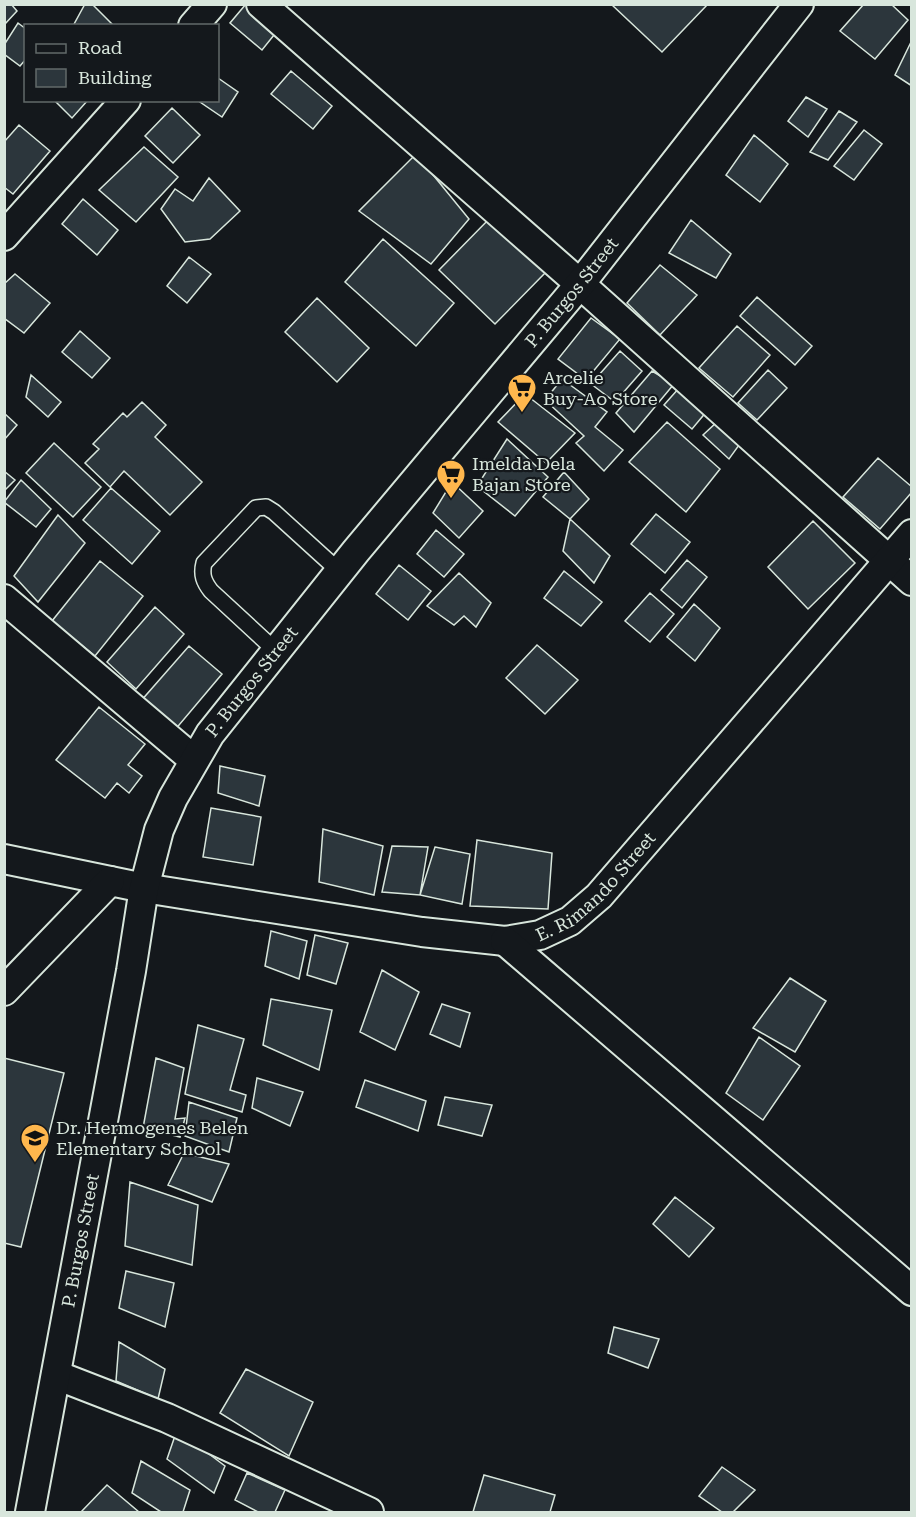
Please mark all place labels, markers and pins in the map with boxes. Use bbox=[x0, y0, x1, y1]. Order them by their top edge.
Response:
place label: Arcelie Buy-Ao Store bbox=[543, 367, 658, 409]
supermarket icon: Arcelie Buy-Ao Store bbox=[506, 372, 538, 414]
place label: Imelda Dela Bajan Store bbox=[472, 453, 576, 495]
supermarket icon: Imelda Dela Bajan Store bbox=[435, 458, 467, 500]
place label: Dr. Hermogenes Belen Elementary School bbox=[56, 1117, 249, 1159]
school or university icon: Dr. Hermogenes Belen Elementary School bbox=[19, 1122, 51, 1164]

